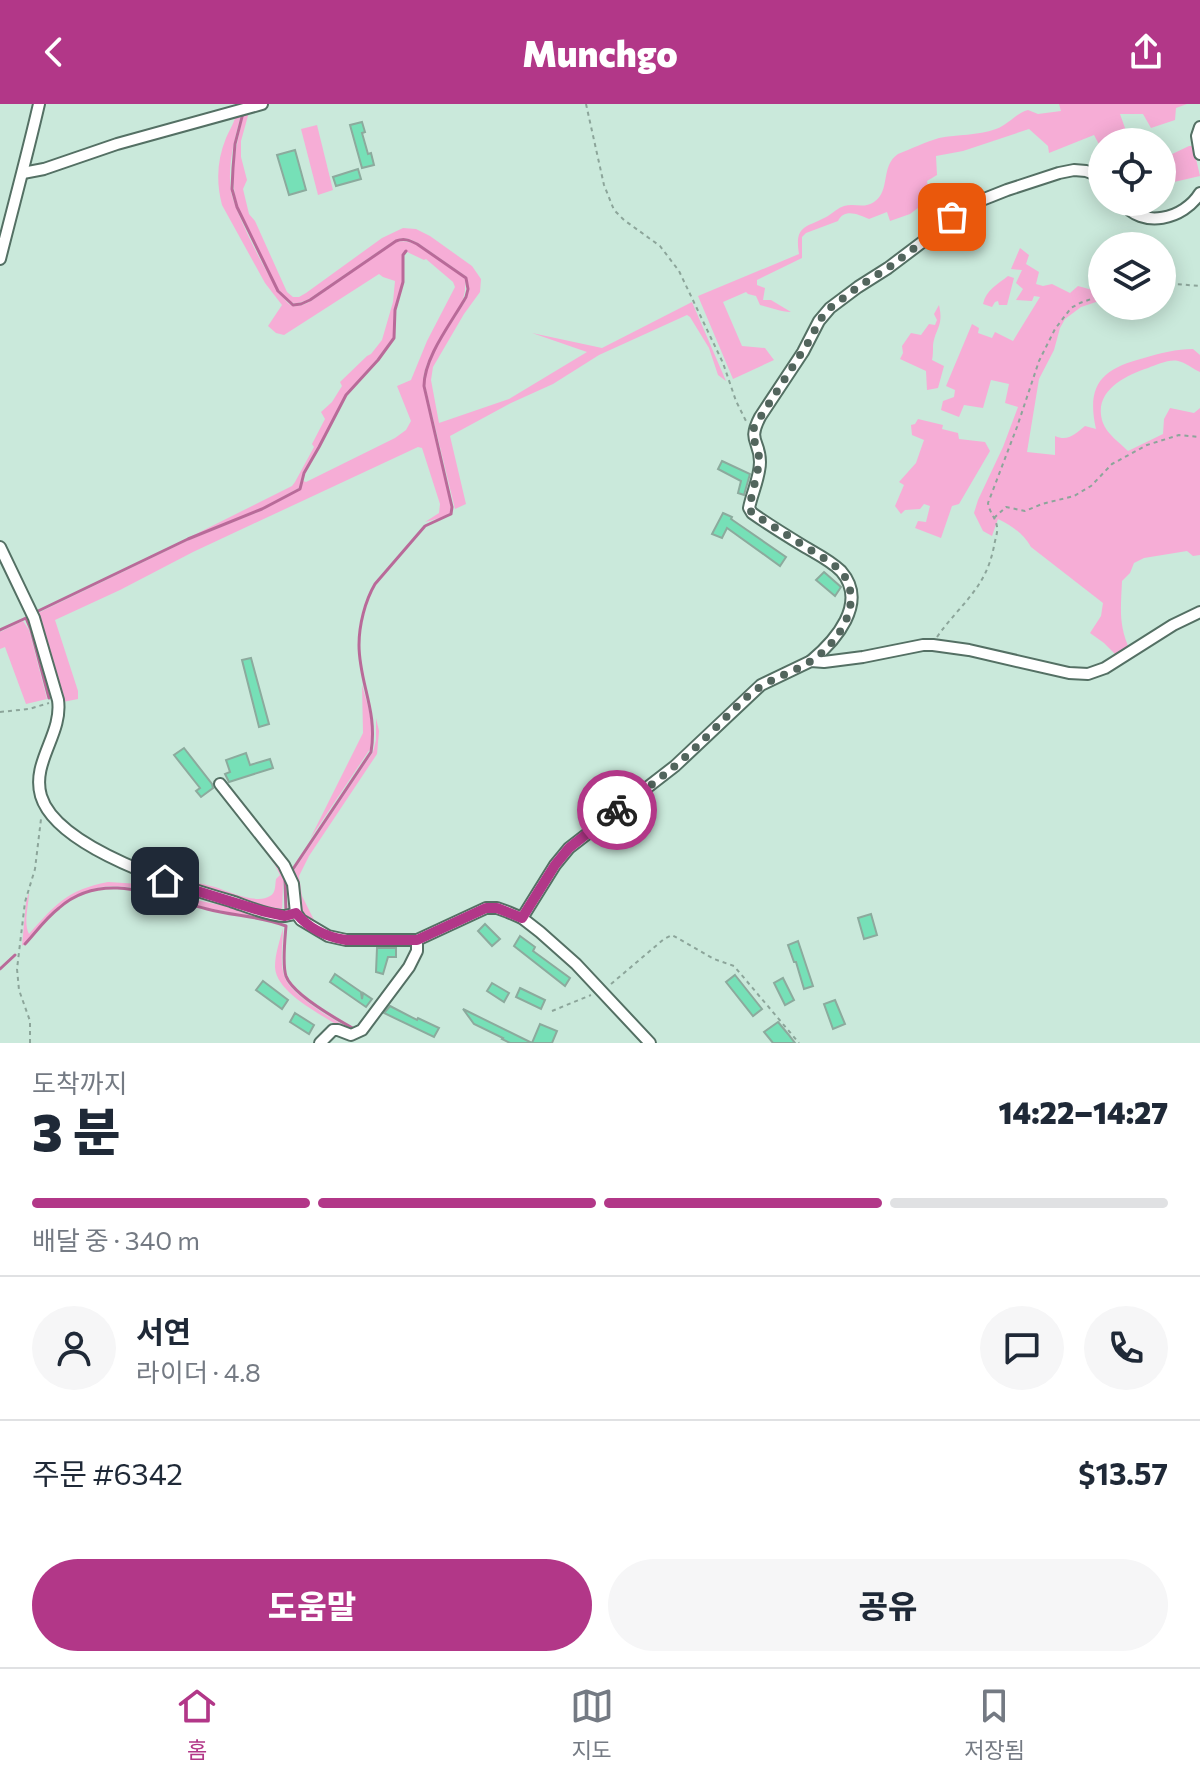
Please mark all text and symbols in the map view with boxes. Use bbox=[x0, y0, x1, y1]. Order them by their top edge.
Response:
icon: back bbox=[32, 30, 76, 74]
text: Munchgo bbox=[522, 30, 678, 74]
icon: share bbox=[1124, 30, 1168, 74]
map controls bbox=[1088, 128, 1176, 320]
button: locate bbox=[1088, 128, 1176, 216]
pin bbox=[918, 183, 986, 251]
icon: bag bbox=[930, 195, 974, 239]
button: layers bbox=[1088, 232, 1176, 320]
courier bbox=[577, 770, 657, 850]
icon: bike bbox=[595, 788, 639, 832]
pin bbox=[131, 847, 199, 915]
icon: home bbox=[143, 859, 187, 903]
text: 도착까지 bbox=[32, 1067, 128, 1098]
text: 14:22–14:27 bbox=[999, 1093, 1168, 1130]
text: 3 분 bbox=[32, 1098, 120, 1162]
text: 배달 중 · 340 m bbox=[32, 1224, 200, 1255]
button: person bbox=[32, 1306, 116, 1390]
button: chat bbox=[980, 1306, 1064, 1390]
button: phone bbox=[1084, 1306, 1168, 1390]
text: 서연 bbox=[136, 1312, 191, 1349]
text: 라이더 · 4.8 bbox=[136, 1356, 261, 1387]
text: 주문 #6342 bbox=[32, 1454, 183, 1491]
text: $13.57 bbox=[1078, 1454, 1168, 1491]
button: 도움말 bbox=[32, 1559, 592, 1651]
button: 공유 bbox=[608, 1559, 1168, 1651]
tab: 홈 bbox=[175, 1684, 219, 1764]
tab: 지도 bbox=[570, 1684, 614, 1764]
tab: 저장됨 bbox=[964, 1684, 1025, 1764]

